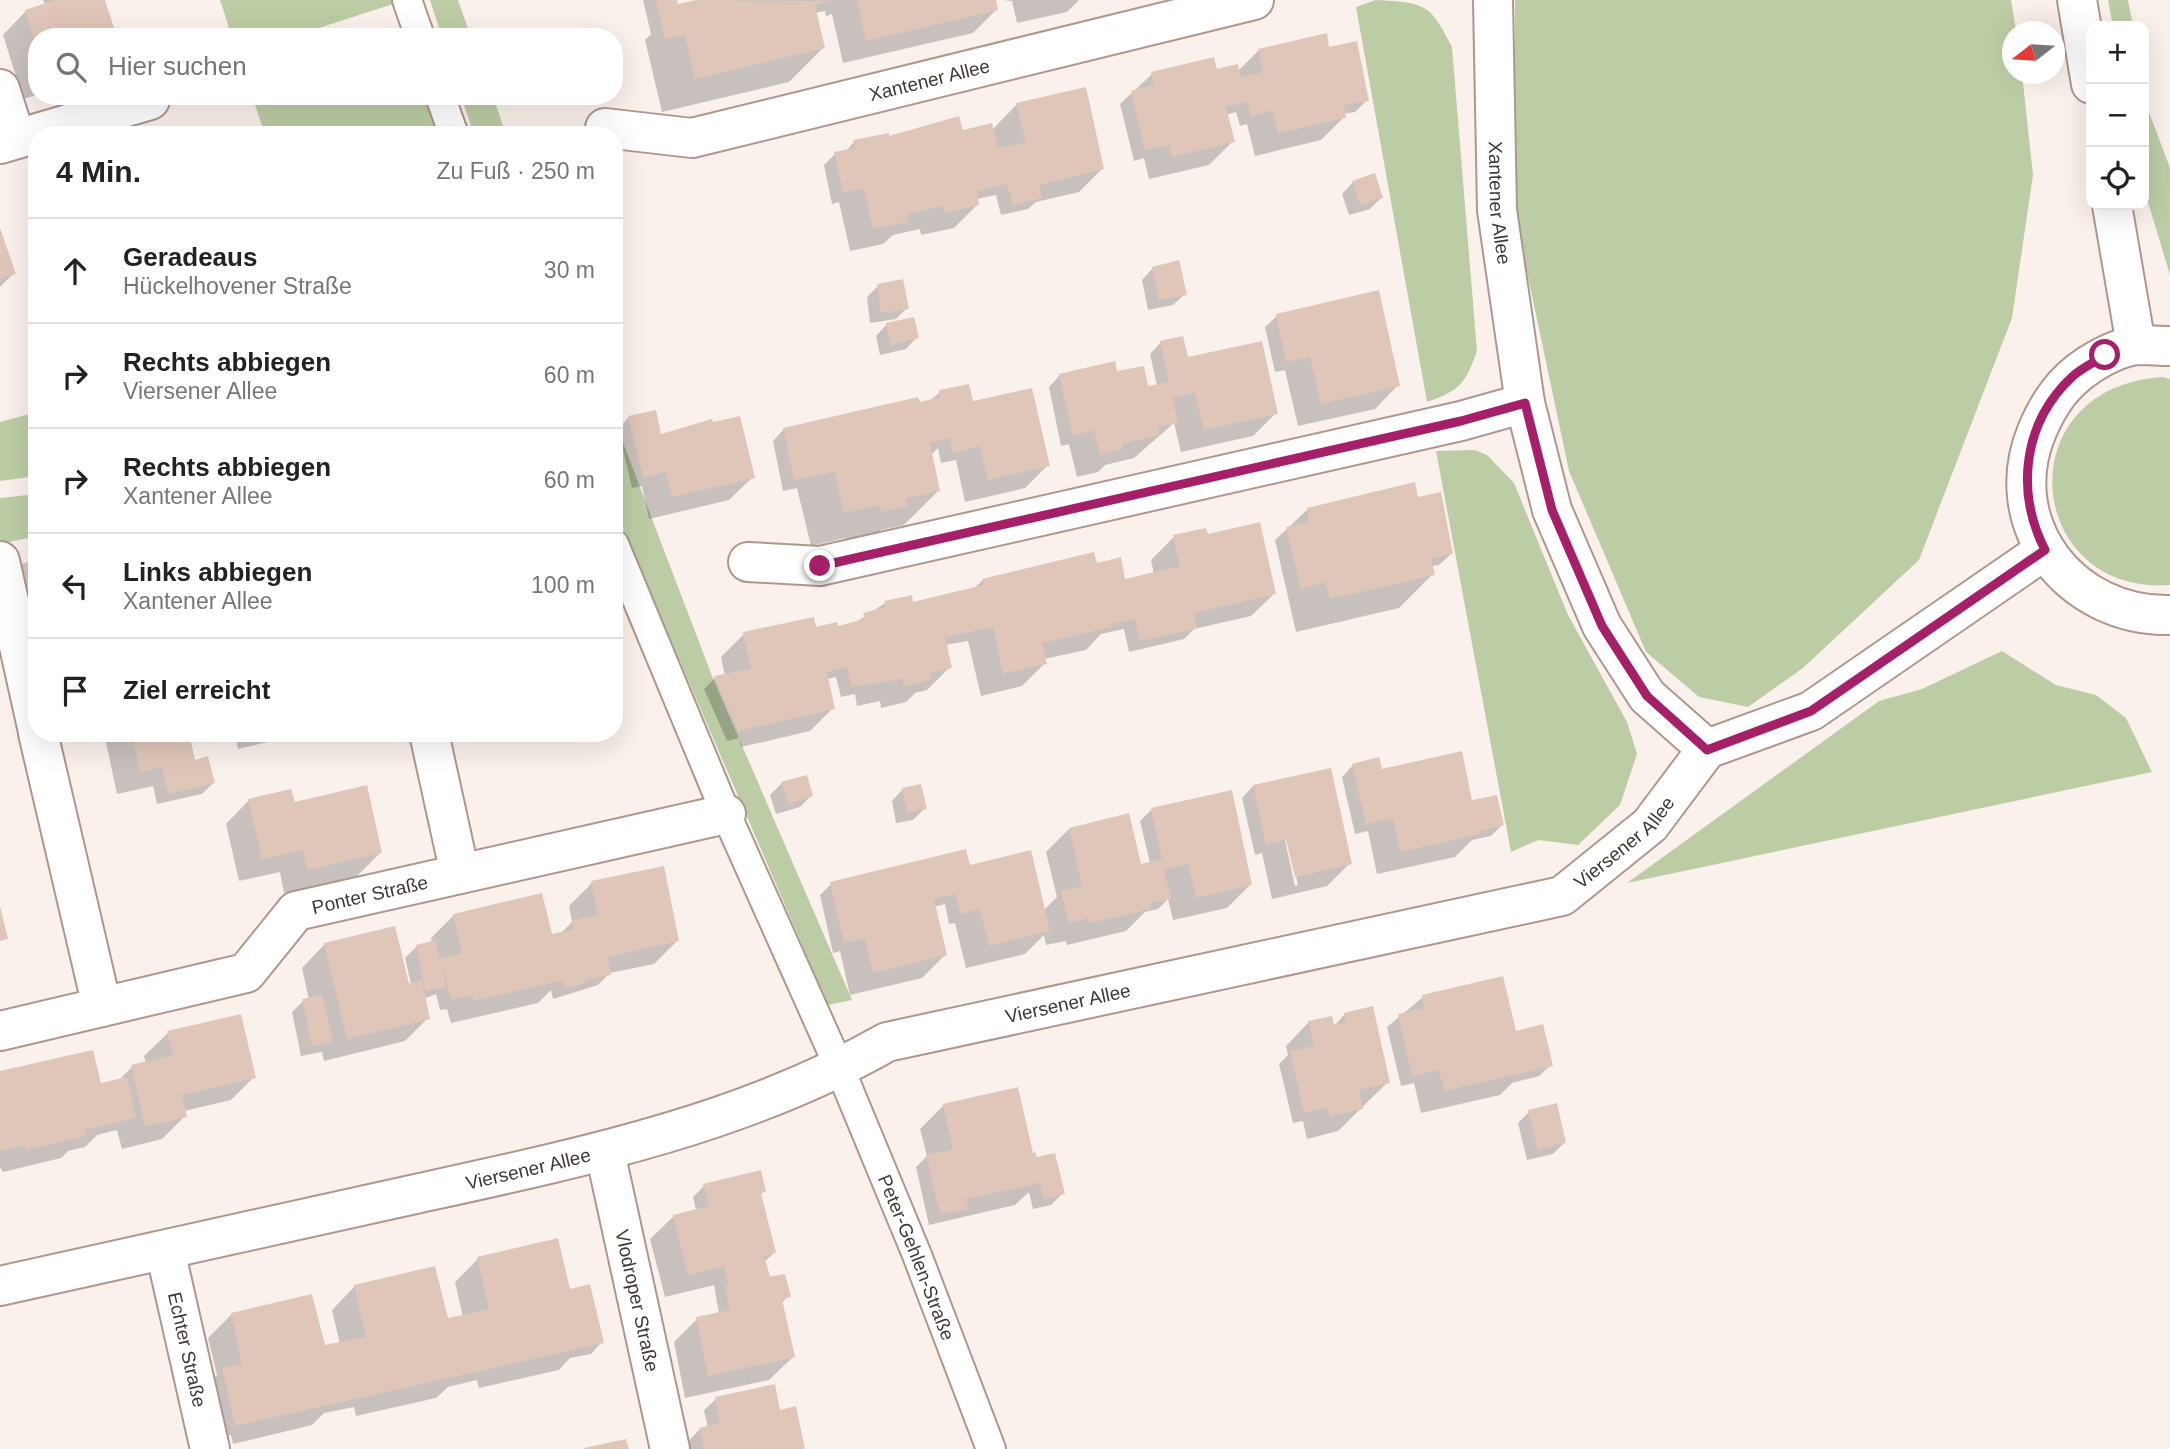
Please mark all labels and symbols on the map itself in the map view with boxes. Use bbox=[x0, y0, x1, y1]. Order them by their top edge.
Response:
north arrow bbox=[2002, 21, 2065, 84]
street label: Xantener Allee bbox=[867, 55, 992, 105]
street label: Xantener Allee bbox=[1485, 141, 1515, 266]
route start bbox=[2089, 339, 2120, 370]
route end bbox=[804, 550, 835, 581]
street label: Viersener Allee bbox=[1570, 792, 1679, 893]
street label: Ponter Straße bbox=[310, 872, 430, 918]
street label: Viersener Allee bbox=[1003, 980, 1133, 1027]
street label: Viersener Allee bbox=[464, 1144, 593, 1194]
street label: Peter-Gehlen-Straße bbox=[874, 1172, 959, 1343]
street label: Vlodroper Straße bbox=[611, 1228, 663, 1374]
street label: Echter Straße bbox=[164, 1290, 210, 1409]

